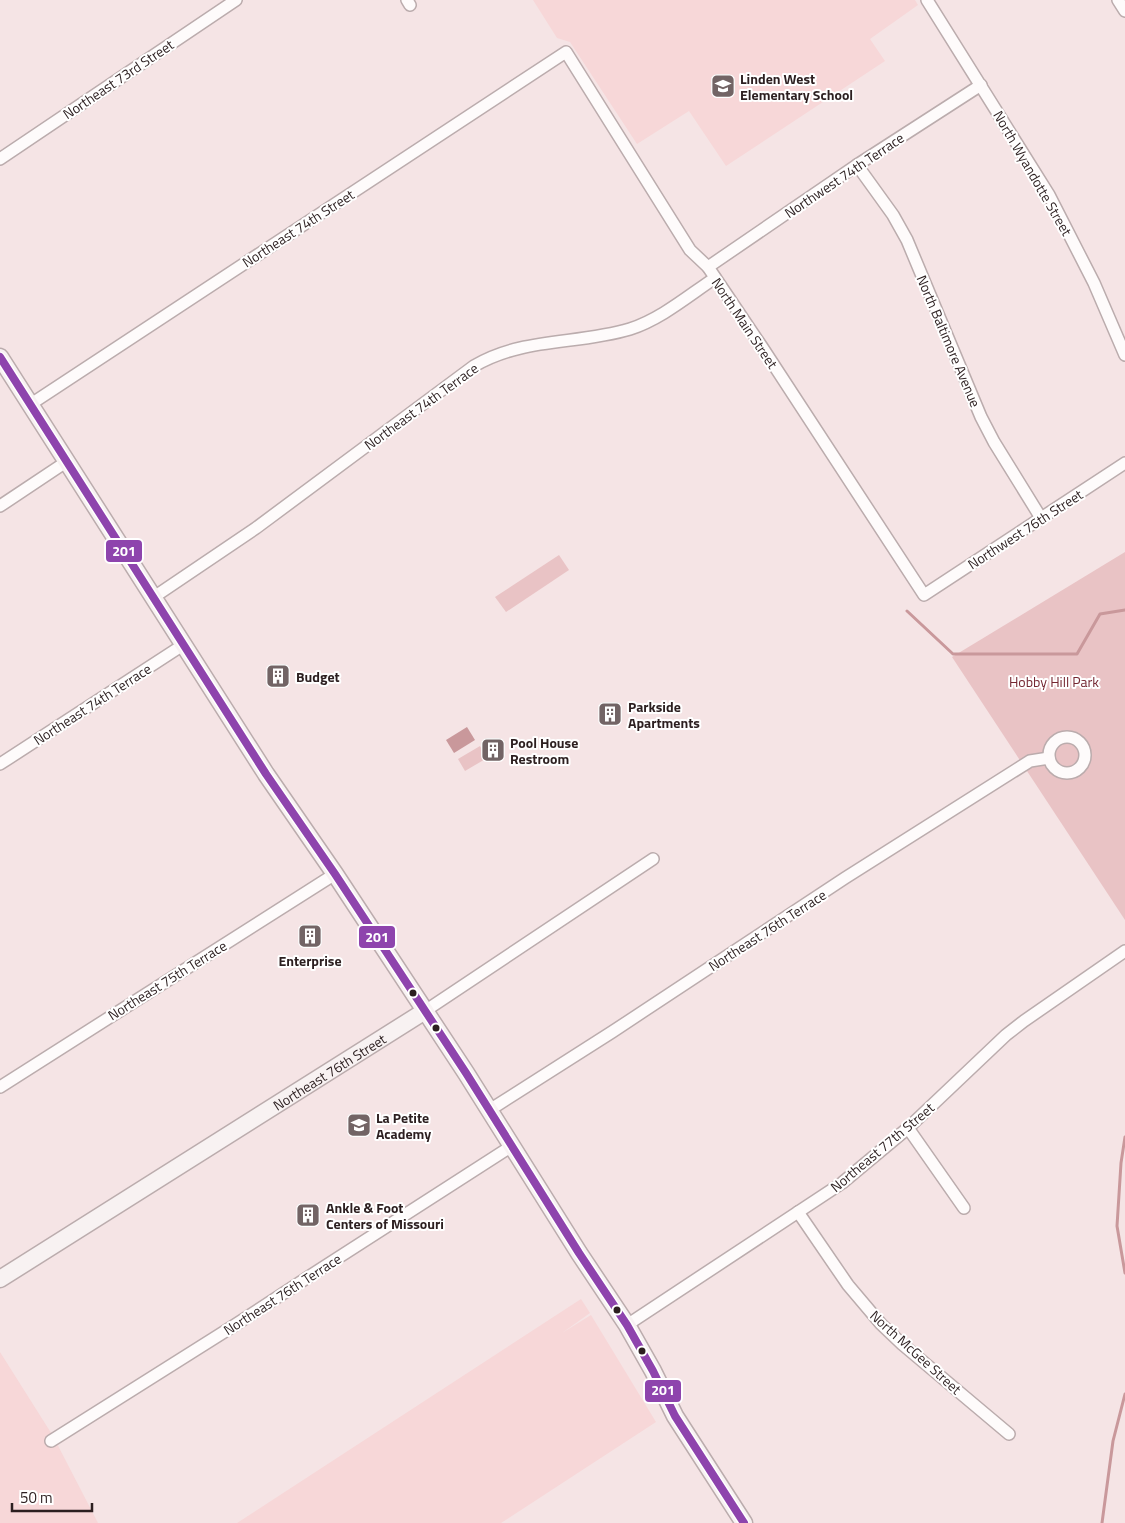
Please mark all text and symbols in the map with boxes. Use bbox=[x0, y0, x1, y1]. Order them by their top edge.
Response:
street label: Northeast 73rd Street bbox=[58, 34, 178, 124]
place label: Linden West Elementary School bbox=[740, 68, 853, 105]
school or university icon: Linden West Elementary School bbox=[710, 73, 736, 99]
street label: North Wyandotte Street bbox=[989, 106, 1078, 240]
street label: Northwest 74th Terrace bbox=[780, 127, 908, 223]
street label: Northeast 74th Street bbox=[238, 184, 358, 272]
street label: North Baltimore Avenue bbox=[912, 272, 986, 410]
street label: North Main Street bbox=[707, 273, 783, 373]
street label: Northeast 74th Terrace bbox=[359, 357, 483, 455]
street label: Northwest 76th Street bbox=[963, 484, 1087, 574]
line badge: 201 bbox=[105, 539, 143, 563]
text: 201 bbox=[112, 540, 136, 561]
street label: Northeast 74th Terrace bbox=[29, 658, 155, 750]
building icon: Budget bbox=[265, 663, 291, 689]
place label: Budget bbox=[296, 666, 340, 687]
park label: Hobby Hill Park bbox=[1009, 671, 1099, 692]
place label: Parkside Apartments bbox=[628, 696, 700, 733]
building icon: Parkside Apartments bbox=[597, 701, 623, 727]
place label: Pool House Restroom bbox=[510, 732, 578, 769]
building icon: Pool House Restroom bbox=[480, 737, 506, 763]
street label: Northeast 76th Terrace bbox=[704, 884, 830, 976]
building icon: Enterprise bbox=[297, 923, 323, 949]
line badge: 201 bbox=[358, 925, 396, 949]
text: 201 bbox=[365, 926, 389, 947]
street label: Northeast 75th Terrace bbox=[103, 935, 231, 1025]
place label: Enterprise bbox=[278, 950, 342, 971]
unlabelled marker bbox=[408, 988, 418, 998]
unlabelled marker bbox=[431, 1023, 441, 1033]
street label: Northeast 76th Street bbox=[268, 1028, 390, 1115]
street label: Northeast 77th Street bbox=[825, 1097, 939, 1197]
place label: La Petite Academy bbox=[376, 1107, 431, 1144]
school or university icon: La Petite Academy bbox=[346, 1112, 372, 1138]
place label: Ankle & Foot Centers of Missouri bbox=[326, 1197, 444, 1234]
building icon: Ankle & Foot Centers of Missouri bbox=[295, 1202, 321, 1228]
street label: Northeast 76th Terrace bbox=[219, 1248, 345, 1340]
unlabelled marker bbox=[612, 1305, 622, 1315]
street label: North McGee Street bbox=[866, 1305, 967, 1399]
unlabelled marker bbox=[637, 1346, 647, 1356]
line badge: 201 bbox=[644, 1379, 682, 1403]
text: 201 bbox=[651, 1379, 675, 1400]
scale bar bbox=[12, 1480, 92, 1512]
text: 50 m bbox=[20, 1486, 53, 1509]

